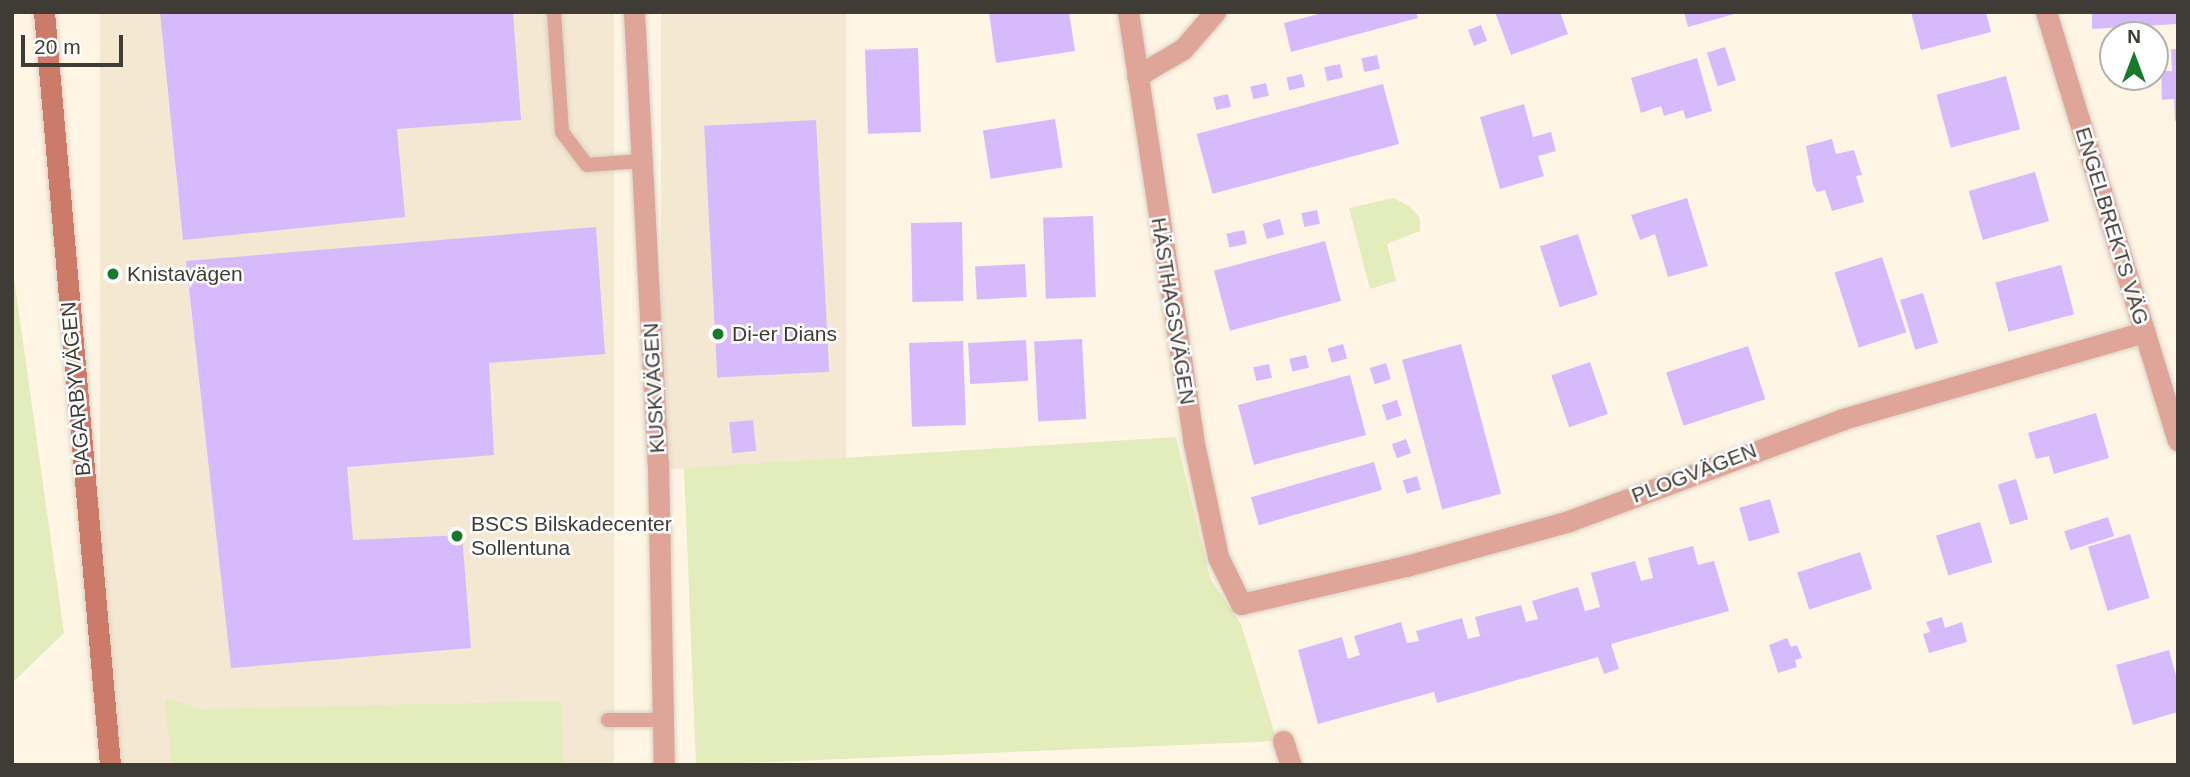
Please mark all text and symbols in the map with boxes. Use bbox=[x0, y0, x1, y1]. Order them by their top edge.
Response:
scale bar bbox=[24, 21, 126, 65]
north arrow bbox=[2099, 21, 2169, 91]
text: N bbox=[2127, 26, 2141, 47]
text: 20 m bbox=[34, 35, 81, 58]
street label: ENGELBREKTS VÄG bbox=[2070, 124, 2154, 328]
street label: HÄSTHAGSVÄGEN bbox=[1146, 216, 1200, 406]
place label: Knistavägen bbox=[127, 261, 243, 287]
marker: Knistavägen bbox=[105, 266, 121, 282]
street label: BAGARBYVÄGEN bbox=[56, 301, 96, 477]
place label: Di-er Dians bbox=[732, 321, 837, 347]
street label: KUSKVÄGEN bbox=[638, 322, 670, 454]
marker: Di-er Dians bbox=[710, 326, 726, 342]
street label: PLOGVÄGEN bbox=[1628, 438, 1760, 508]
place label: BSCS Bilskadecenter Sollentuna bbox=[471, 511, 672, 561]
marker: BSCS Bilskadecenter Sollentuna bbox=[449, 528, 465, 544]

